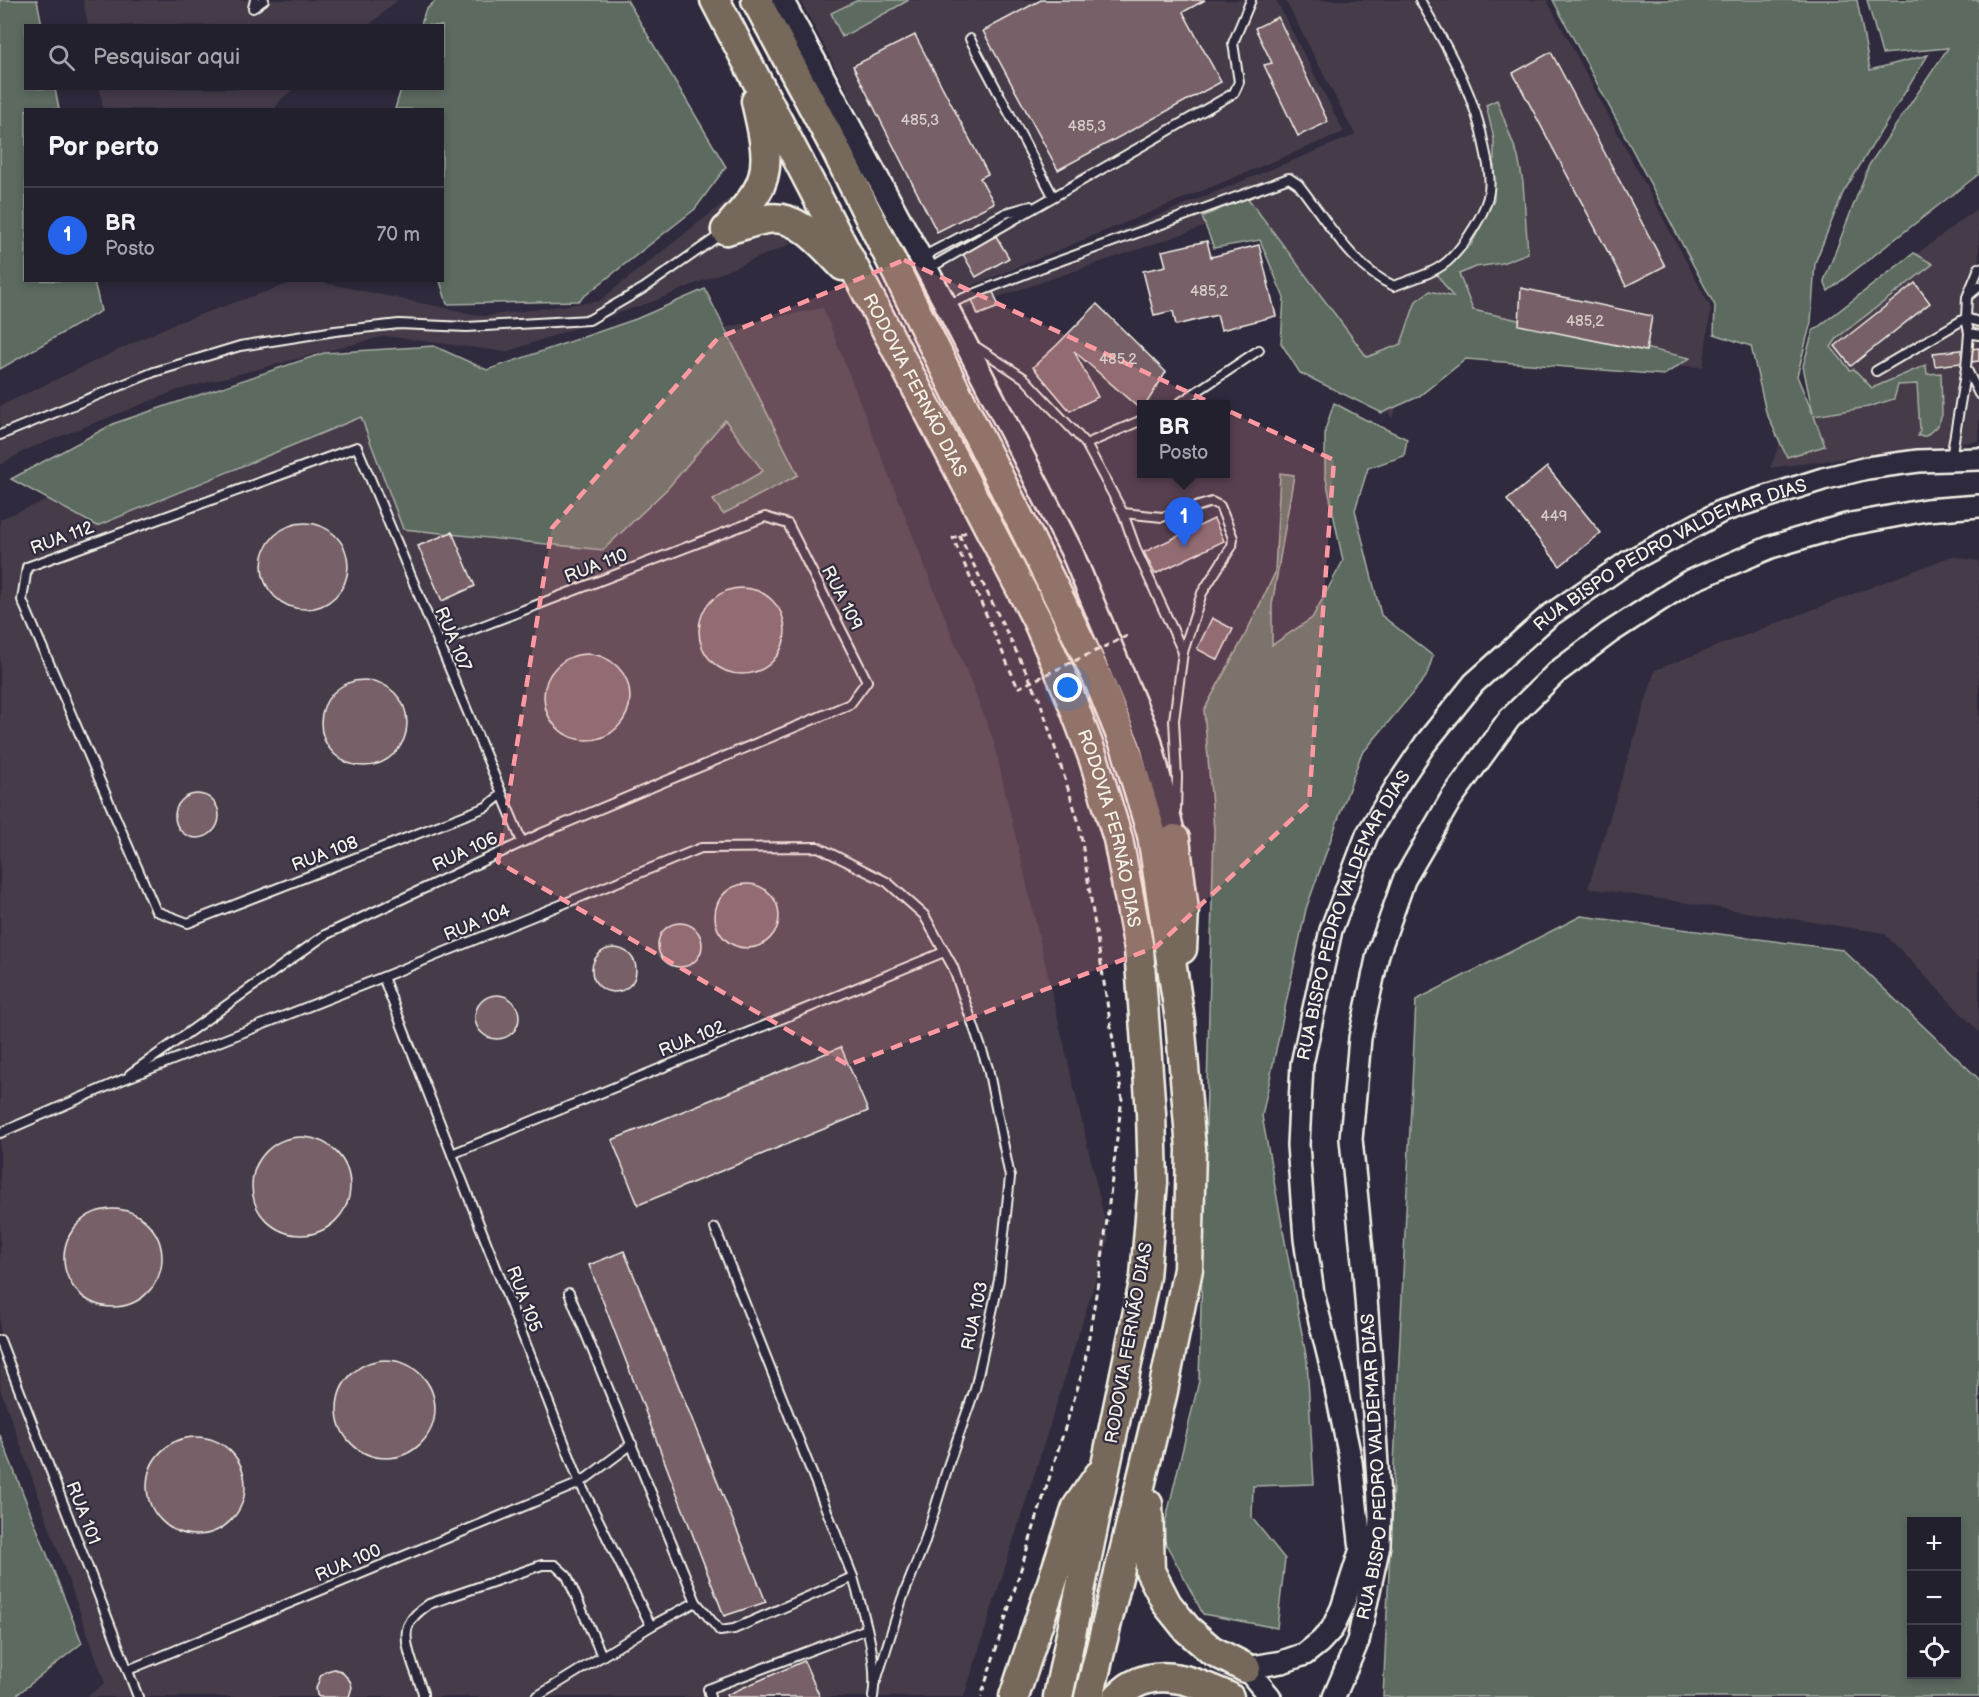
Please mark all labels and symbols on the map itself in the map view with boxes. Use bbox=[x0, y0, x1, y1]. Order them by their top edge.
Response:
house number: 485,3 bbox=[901, 111, 939, 130]
house number: 485,3 bbox=[1068, 117, 1106, 136]
house number: 485,2 bbox=[1190, 282, 1228, 301]
street label: RODOVIA FERNÃO DIAS bbox=[859, 290, 971, 481]
house number: 485,2 bbox=[1566, 312, 1604, 331]
house number: 485,2 bbox=[1099, 350, 1137, 369]
street label: RUA BISPO PEDRO VALDEMAR DIAS bbox=[1529, 474, 1809, 635]
pin: 1 bbox=[1164, 498, 1204, 547]
house number: 449 bbox=[1541, 507, 1567, 526]
street label: RUA 112 bbox=[27, 517, 97, 559]
street label: RUA 110 bbox=[561, 544, 631, 588]
street label: RUA 109 bbox=[817, 562, 867, 634]
street label: RUA 107 bbox=[430, 604, 476, 674]
your location bbox=[1053, 673, 1082, 702]
street label: RODOVIA FERNÃO DIAS bbox=[1073, 727, 1145, 929]
street label: RUA BISPO PEDRO VALDEMAR DIAS bbox=[1293, 766, 1415, 1062]
street label: RUA 106 bbox=[429, 828, 501, 876]
street label: RUA 108 bbox=[289, 832, 361, 876]
street label: RUA 104 bbox=[441, 900, 513, 946]
street label: RUA 102 bbox=[656, 1016, 729, 1062]
street label: RODOVIA FERNÃO DIAS bbox=[1100, 1241, 1157, 1445]
street label: RUA 105 bbox=[502, 1263, 546, 1335]
street label: RUA 103 bbox=[957, 1280, 993, 1352]
street label: RUA BISPO PEDRO VALDEMAR DIAS bbox=[1352, 1313, 1391, 1622]
street label: RUA 101 bbox=[61, 1478, 105, 1548]
street label: RUA 100 bbox=[312, 1540, 384, 1586]

